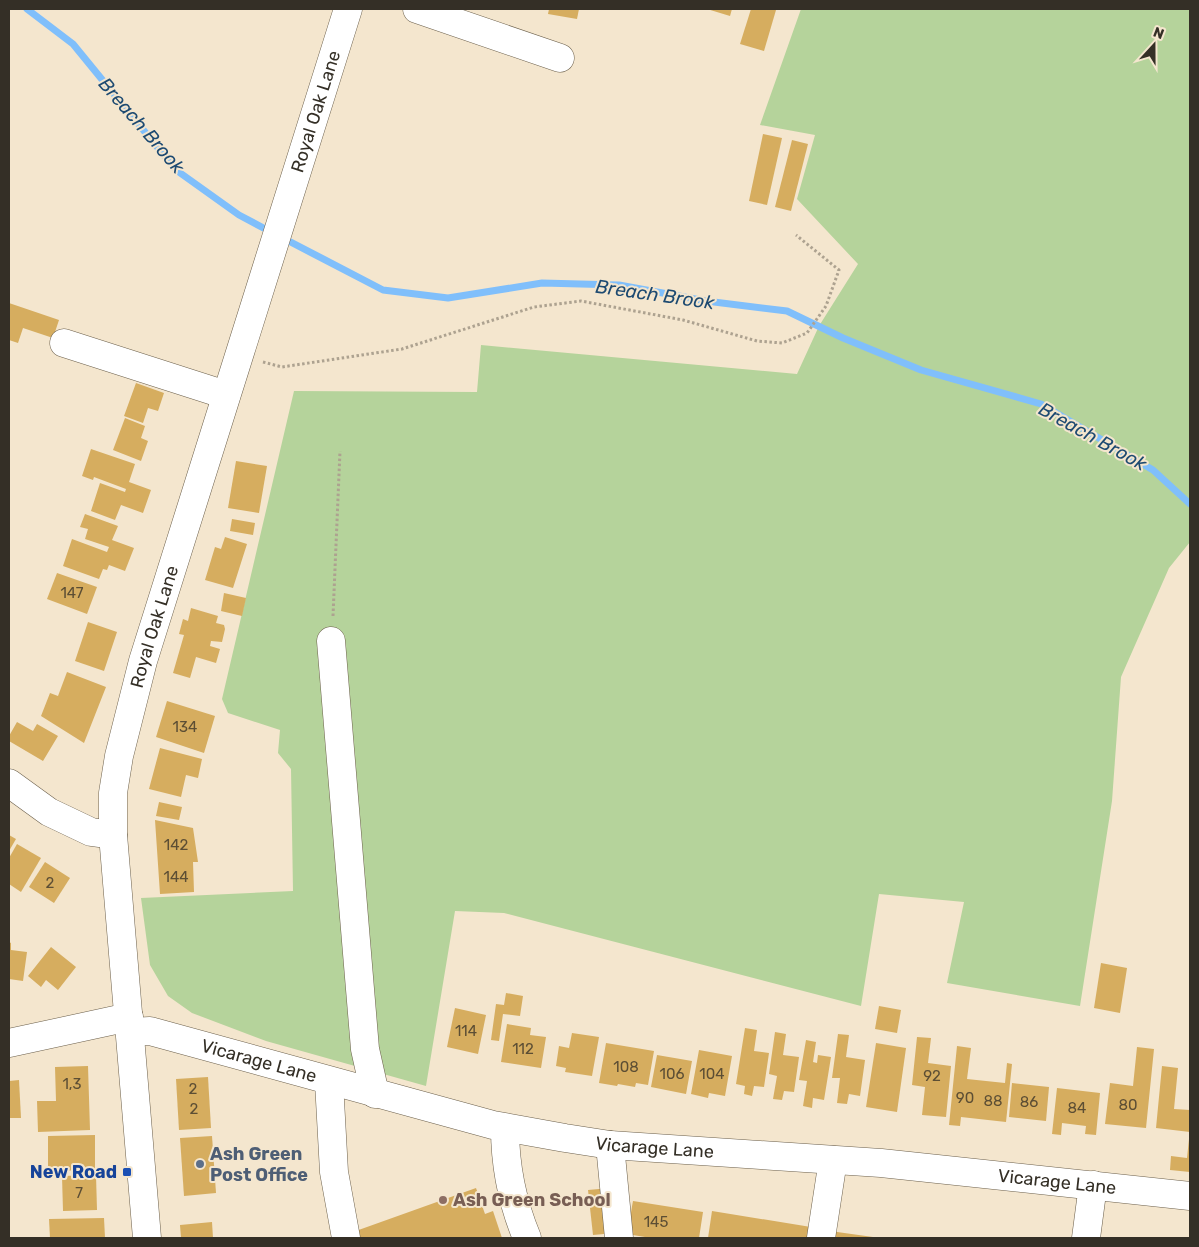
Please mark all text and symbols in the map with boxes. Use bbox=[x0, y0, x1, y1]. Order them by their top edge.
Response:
north arrow bbox=[1129, 20, 1179, 70]
text: N bbox=[1151, 24, 1166, 43]
street label: Royal Oak Lane bbox=[286, 48, 345, 175]
water label: Breach Brook bbox=[94, 73, 190, 178]
water label: Breach Brook bbox=[594, 275, 716, 314]
water label: Breach Brook bbox=[1035, 397, 1151, 476]
street label: Royal Oak Lane bbox=[126, 563, 183, 690]
house number: 147 bbox=[60, 584, 84, 602]
house number: 134 bbox=[173, 718, 197, 736]
house number: 142 bbox=[164, 836, 188, 854]
house number: 144 bbox=[163, 868, 189, 886]
house number: 2 bbox=[46, 874, 55, 892]
house number: 114 bbox=[455, 1022, 477, 1040]
street label: Vicarage Lane bbox=[199, 1035, 319, 1087]
house number: 112 bbox=[512, 1040, 534, 1058]
house number: 108 bbox=[613, 1058, 639, 1076]
house number: 106 bbox=[660, 1065, 685, 1083]
house number: 104 bbox=[699, 1065, 725, 1083]
house number: 92 bbox=[923, 1067, 941, 1085]
house number: 1,3 bbox=[62, 1075, 82, 1093]
house number: 2 bbox=[189, 1080, 198, 1098]
house number: 90 bbox=[956, 1089, 974, 1107]
house number: 88 bbox=[983, 1092, 1003, 1110]
house number: 86 bbox=[1020, 1093, 1038, 1111]
house number: 80 bbox=[1118, 1096, 1138, 1114]
house number: 84 bbox=[1068, 1099, 1086, 1117]
house number: 2 bbox=[190, 1100, 199, 1118]
street label: Vicarage Lane bbox=[594, 1132, 715, 1163]
place label: Ash Green Post Office bbox=[210, 1143, 308, 1186]
marker: Ash Green Post Office bbox=[194, 1158, 206, 1170]
place label: New Road bbox=[30, 1161, 117, 1183]
street label: Vicarage Lane bbox=[997, 1165, 1117, 1199]
marker: New Road bbox=[121, 1166, 133, 1178]
house number: 7 bbox=[75, 1184, 83, 1202]
place label: Ash Green School bbox=[453, 1189, 611, 1211]
marker: Ash Green School bbox=[437, 1194, 449, 1206]
house number: 145 bbox=[644, 1213, 668, 1231]

